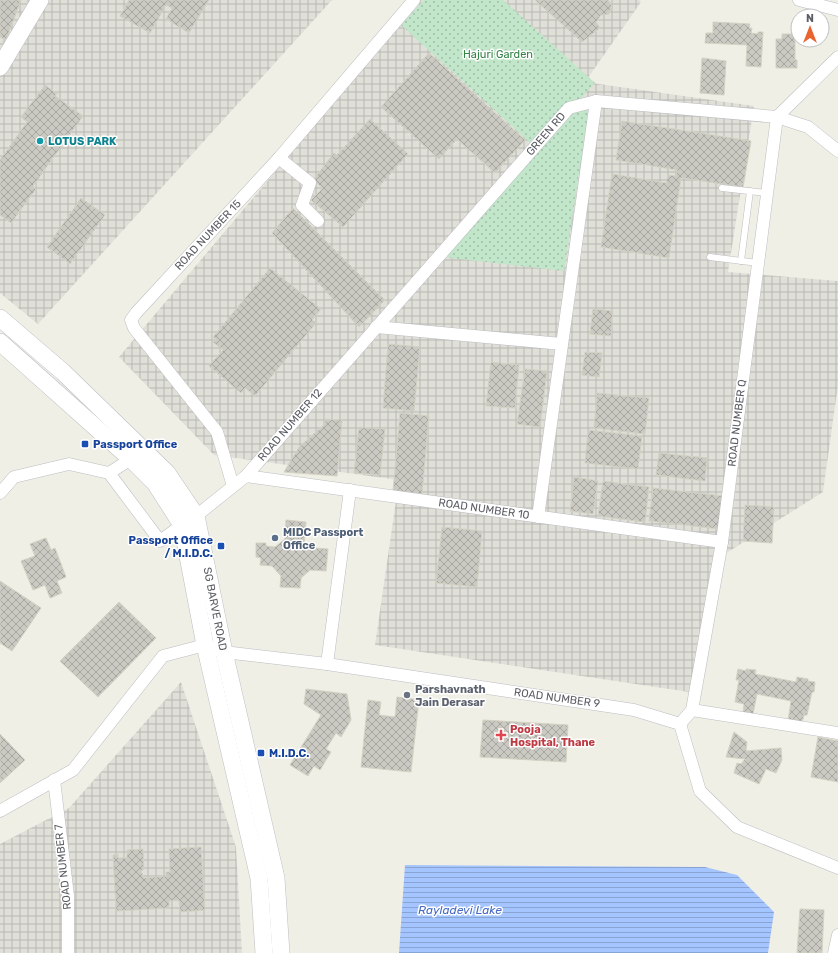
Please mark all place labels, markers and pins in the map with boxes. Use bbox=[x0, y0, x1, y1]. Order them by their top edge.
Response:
place label: LOTUS PARK bbox=[48, 135, 117, 148]
marker: LOTUS PARK bbox=[35, 136, 45, 146]
place label: Passport Office bbox=[93, 438, 178, 451]
marker: Passport Office bbox=[80, 439, 90, 449]
place label: MIDC Passport Office bbox=[283, 526, 363, 552]
marker: MIDC Passport Office bbox=[270, 533, 280, 543]
place label: Passport Office / M.I.D.C. bbox=[129, 534, 213, 560]
marker: Passport Office / M.I.D.C. bbox=[216, 541, 226, 551]
place label: Parshavnath Jain Derasar bbox=[415, 683, 486, 709]
marker: Parshavnath Jain Derasar bbox=[402, 690, 412, 700]
place label: Pooja Hospital, Thane bbox=[510, 723, 595, 749]
marker: Pooja Hospital, Thane bbox=[495, 729, 507, 741]
place label: M.I.D.C. bbox=[269, 747, 309, 760]
marker: M.I.D.C. bbox=[256, 748, 266, 758]

